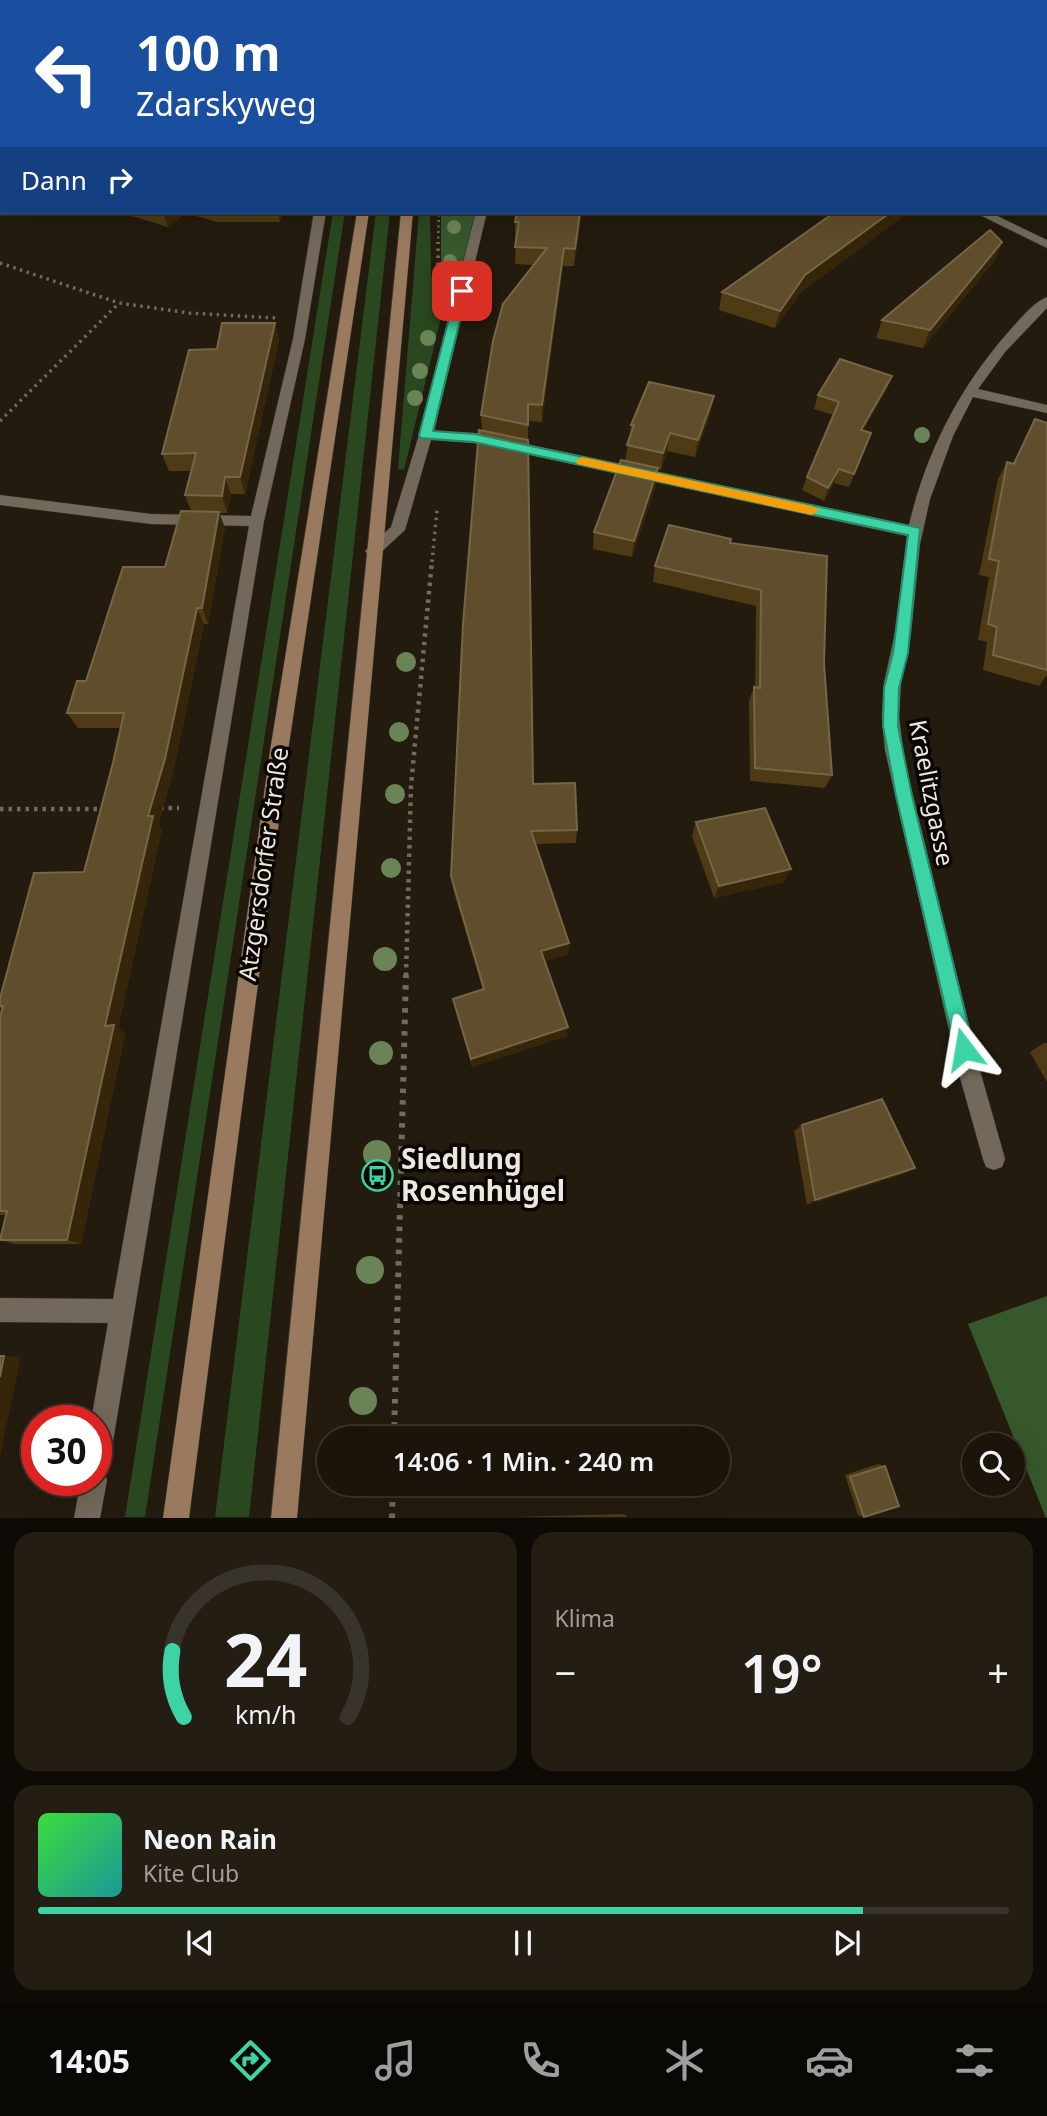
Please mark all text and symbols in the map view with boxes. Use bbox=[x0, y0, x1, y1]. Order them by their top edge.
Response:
text: 100 m bbox=[136, 19, 281, 85]
icon: left bbox=[21, 28, 112, 119]
text: Zdarskyweg bbox=[136, 82, 317, 125]
icon: right bbox=[101, 161, 139, 199]
text: Dann bbox=[21, 162, 87, 198]
pin bbox=[432, 261, 492, 321]
icon: arrive bbox=[443, 272, 481, 310]
street label: Kraelitzgasse bbox=[902, 717, 963, 869]
street label: Atzgersdorfer Straße bbox=[230, 745, 295, 983]
position arrow bbox=[927, 1012, 1001, 1086]
place label: Siedlung Rosenhügel bbox=[401, 1139, 565, 1209]
bus stop icon: Siedlung Rosenhügel bbox=[361, 1158, 395, 1192]
speed limit sign: 30 bbox=[21, 1405, 112, 1496]
map controls bbox=[962, 1433, 1025, 1496]
button: search bbox=[962, 1433, 1025, 1496]
text: 14:06 · 1 Min. · 240 m bbox=[393, 1443, 654, 1479]
text: Klima bbox=[555, 1602, 615, 1634]
text: 24 bbox=[224, 1610, 307, 1709]
text: 19° bbox=[741, 1637, 823, 1708]
text: − bbox=[555, 1646, 576, 1698]
text: + bbox=[987, 1646, 1009, 1698]
text: km/h bbox=[234, 1697, 296, 1731]
text: Neon Rain bbox=[143, 1821, 277, 1857]
text: Kite Club bbox=[143, 1857, 239, 1889]
icon: previous bbox=[181, 1924, 219, 1962]
icon: pause bbox=[504, 1924, 542, 1962]
icon: next bbox=[828, 1924, 866, 1962]
icon: directions bbox=[226, 2036, 275, 2085]
icon: music bbox=[371, 2036, 420, 2085]
icon: phone bbox=[516, 2036, 565, 2085]
icon: climate bbox=[660, 2036, 709, 2085]
icon: car bbox=[805, 2036, 854, 2085]
icon: filters bbox=[950, 2036, 999, 2085]
text: 14:05 bbox=[48, 2039, 130, 2082]

